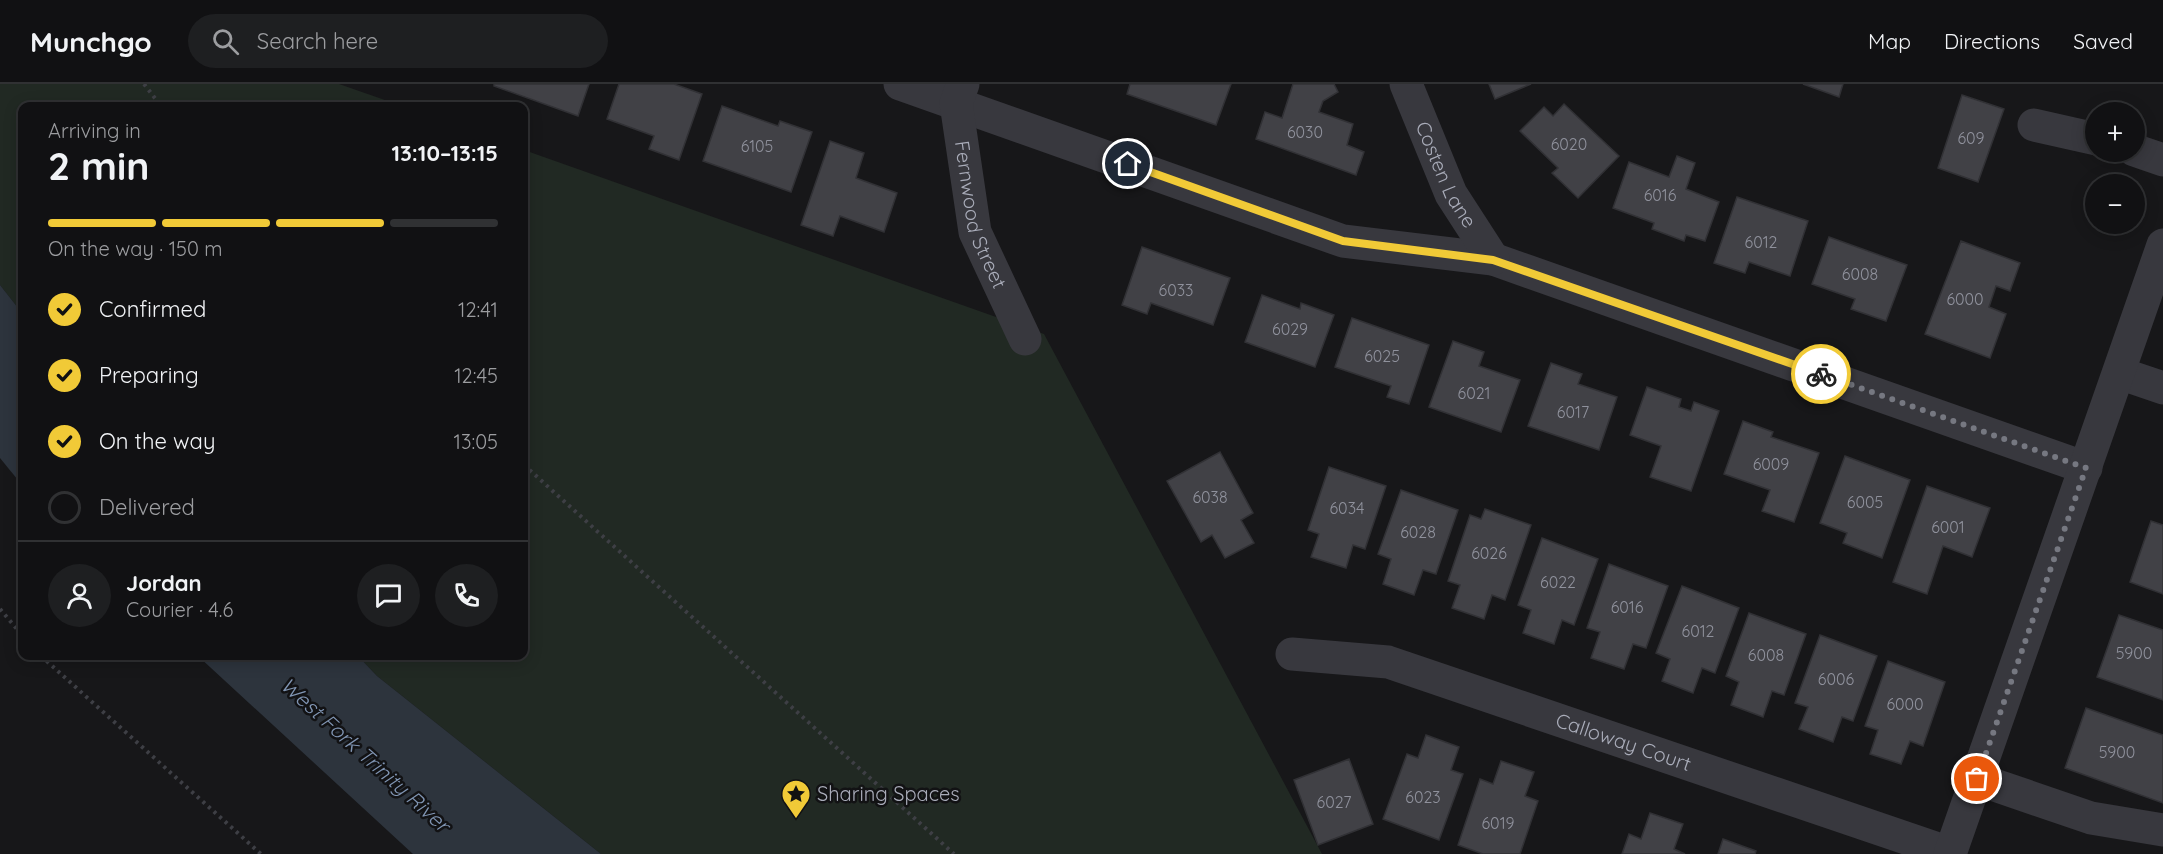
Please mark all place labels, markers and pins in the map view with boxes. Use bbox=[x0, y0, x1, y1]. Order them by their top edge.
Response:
pin bbox=[1102, 138, 1153, 189]
pin bbox=[1951, 753, 2002, 804]
place icon: Sharing Spaces bbox=[780, 778, 812, 820]
place label: Sharing Spaces bbox=[817, 781, 960, 806]

